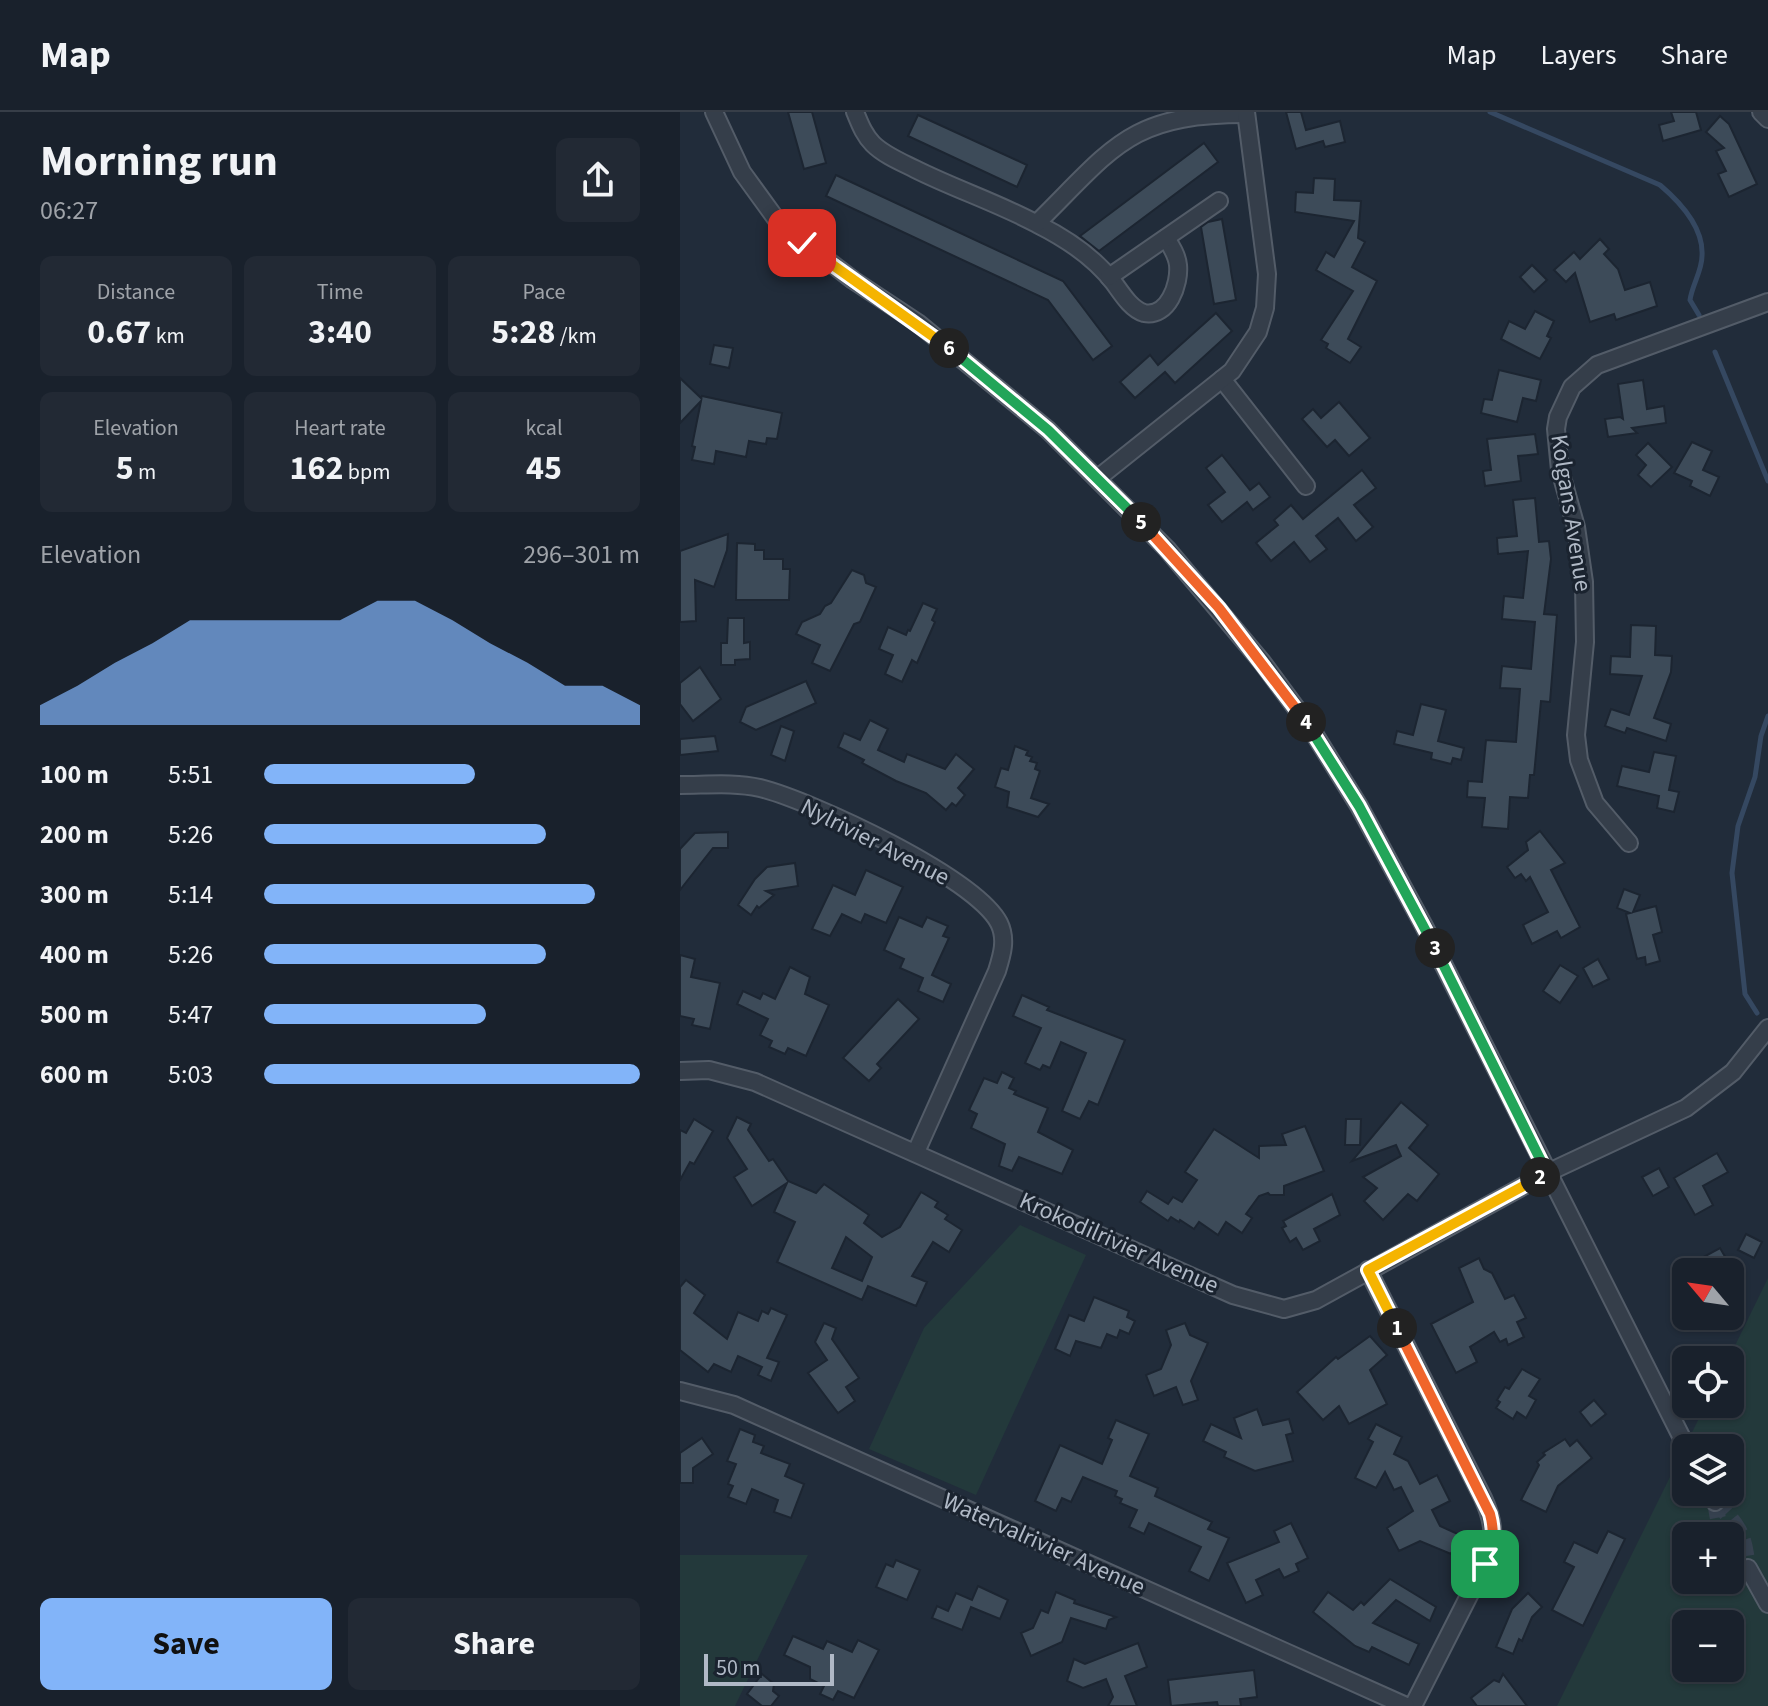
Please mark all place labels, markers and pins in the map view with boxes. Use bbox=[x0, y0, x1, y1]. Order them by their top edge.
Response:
pin bbox=[768, 209, 836, 277]
pin: 6 bbox=[929, 328, 969, 368]
pin: 5 bbox=[1121, 502, 1161, 542]
pin: 4 bbox=[1286, 702, 1326, 742]
pin: 3 bbox=[1415, 928, 1455, 968]
pin: 2 bbox=[1520, 1157, 1560, 1197]
pin: 1 bbox=[1377, 1308, 1417, 1348]
pin bbox=[1451, 1530, 1519, 1598]

